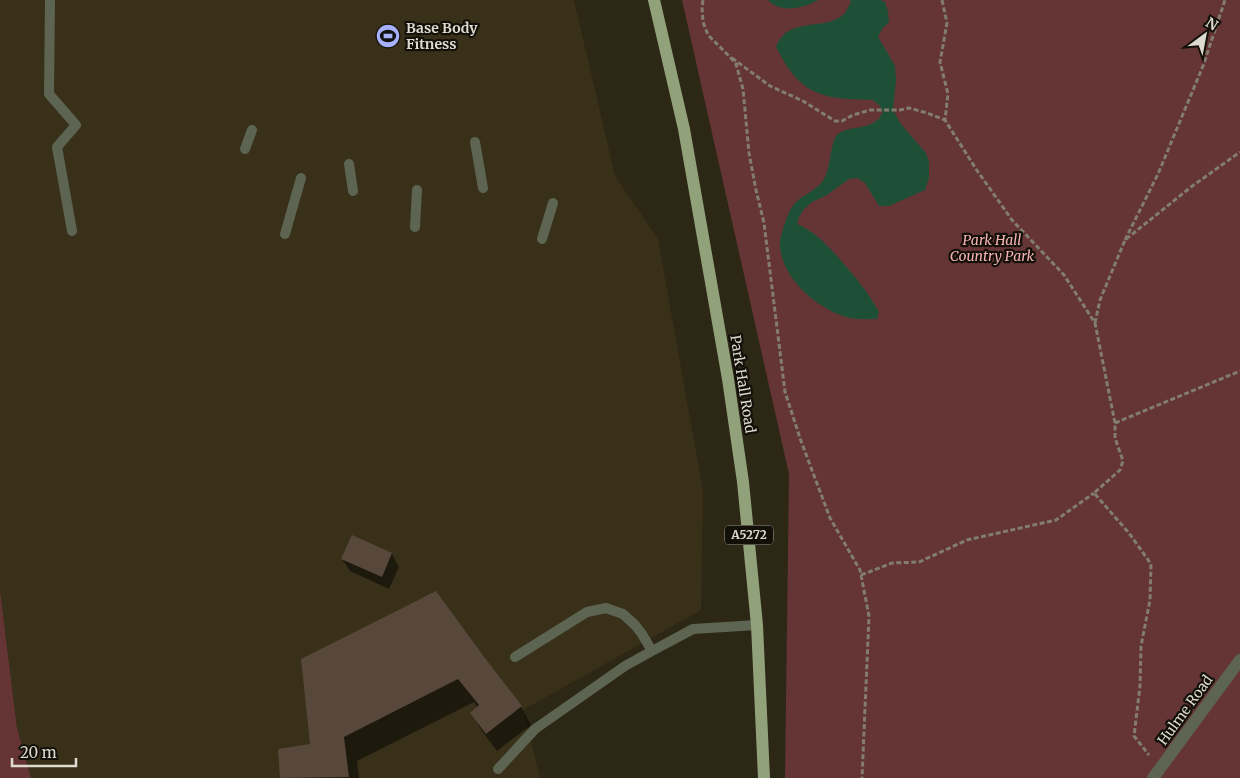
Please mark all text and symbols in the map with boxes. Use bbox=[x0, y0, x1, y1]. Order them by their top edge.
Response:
north arrow bbox=[1180, 10, 1230, 60]
text: N bbox=[1202, 13, 1221, 35]
place label: Base Body Fitness bbox=[406, 19, 478, 53]
sports icon: Base Body Fitness bbox=[375, 23, 401, 49]
park label: Park Hall Country Park bbox=[950, 231, 1035, 265]
street label: Park Hall Road bbox=[726, 334, 760, 435]
road number: A5272 bbox=[725, 526, 773, 544]
street label: Hulme Road bbox=[1153, 671, 1217, 749]
scale bar bbox=[12, 736, 76, 768]
text: 20 m bbox=[20, 743, 57, 762]

